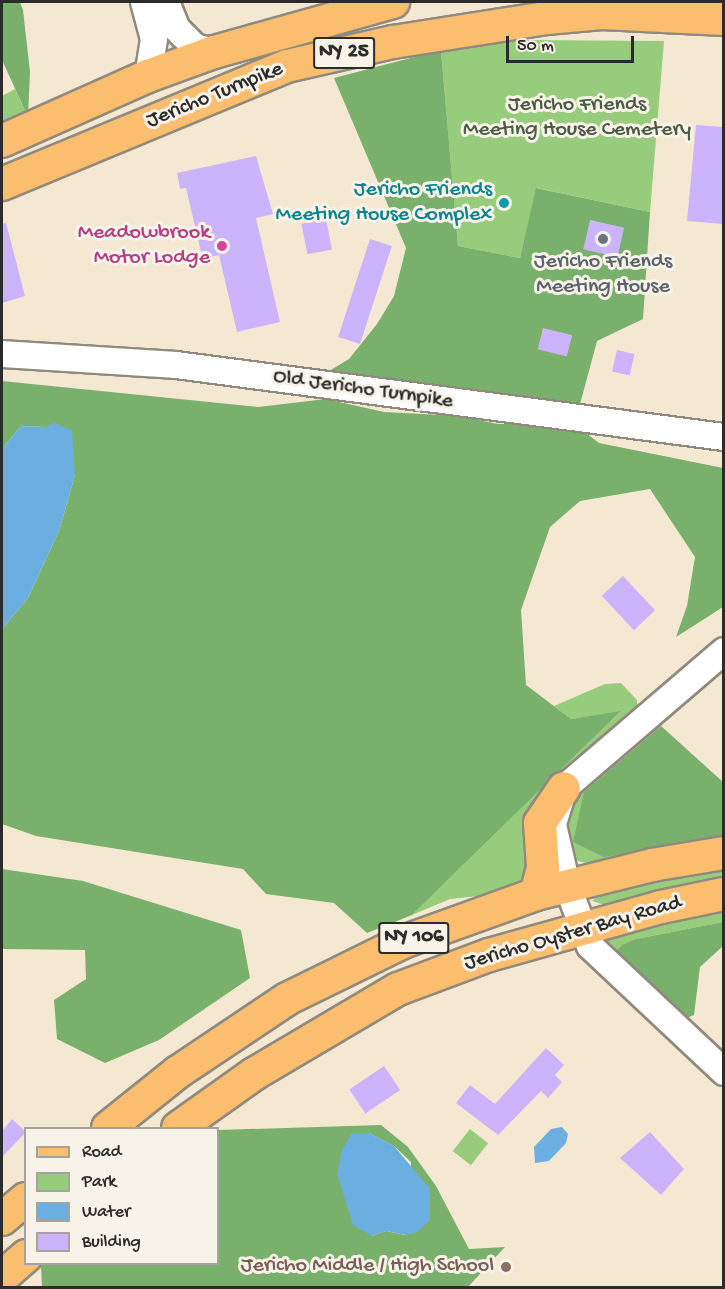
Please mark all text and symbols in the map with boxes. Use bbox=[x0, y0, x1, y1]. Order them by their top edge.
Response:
scale bar bbox=[509, 24, 636, 62]
road number: NY 25 bbox=[312, 35, 376, 71]
text: 50 m bbox=[517, 36, 554, 57]
street label: Jericho Turnpike bbox=[143, 57, 287, 135]
park label: Jericho Friends Meeting House Cemetery bbox=[463, 92, 691, 144]
place label: Jericho Friends Meeting House Complex bbox=[276, 177, 492, 228]
marker: Jericho Friends Meeting House Complex bbox=[497, 196, 511, 210]
place label: Meadowbrook Motor Lodge bbox=[78, 220, 210, 272]
marker: Jericho Friends Meeting House bbox=[596, 232, 610, 246]
marker: Meadowbrook Motor Lodge bbox=[215, 239, 229, 253]
place label: Jericho Friends Meeting House bbox=[534, 249, 672, 300]
street label: Old Jericho Turnpike bbox=[271, 364, 455, 416]
street label: Jericho Oyster Bay Road bbox=[461, 890, 685, 978]
road number: NY 106 bbox=[378, 920, 450, 956]
legend bbox=[24, 1127, 219, 1265]
text: Road bbox=[82, 1142, 121, 1163]
text: Park bbox=[82, 1172, 116, 1193]
text: Water bbox=[82, 1202, 130, 1223]
text: Building bbox=[82, 1232, 141, 1253]
place label: Jericho Middle / High School bbox=[241, 1254, 494, 1280]
marker: Jericho Middle / High School bbox=[499, 1260, 513, 1274]

